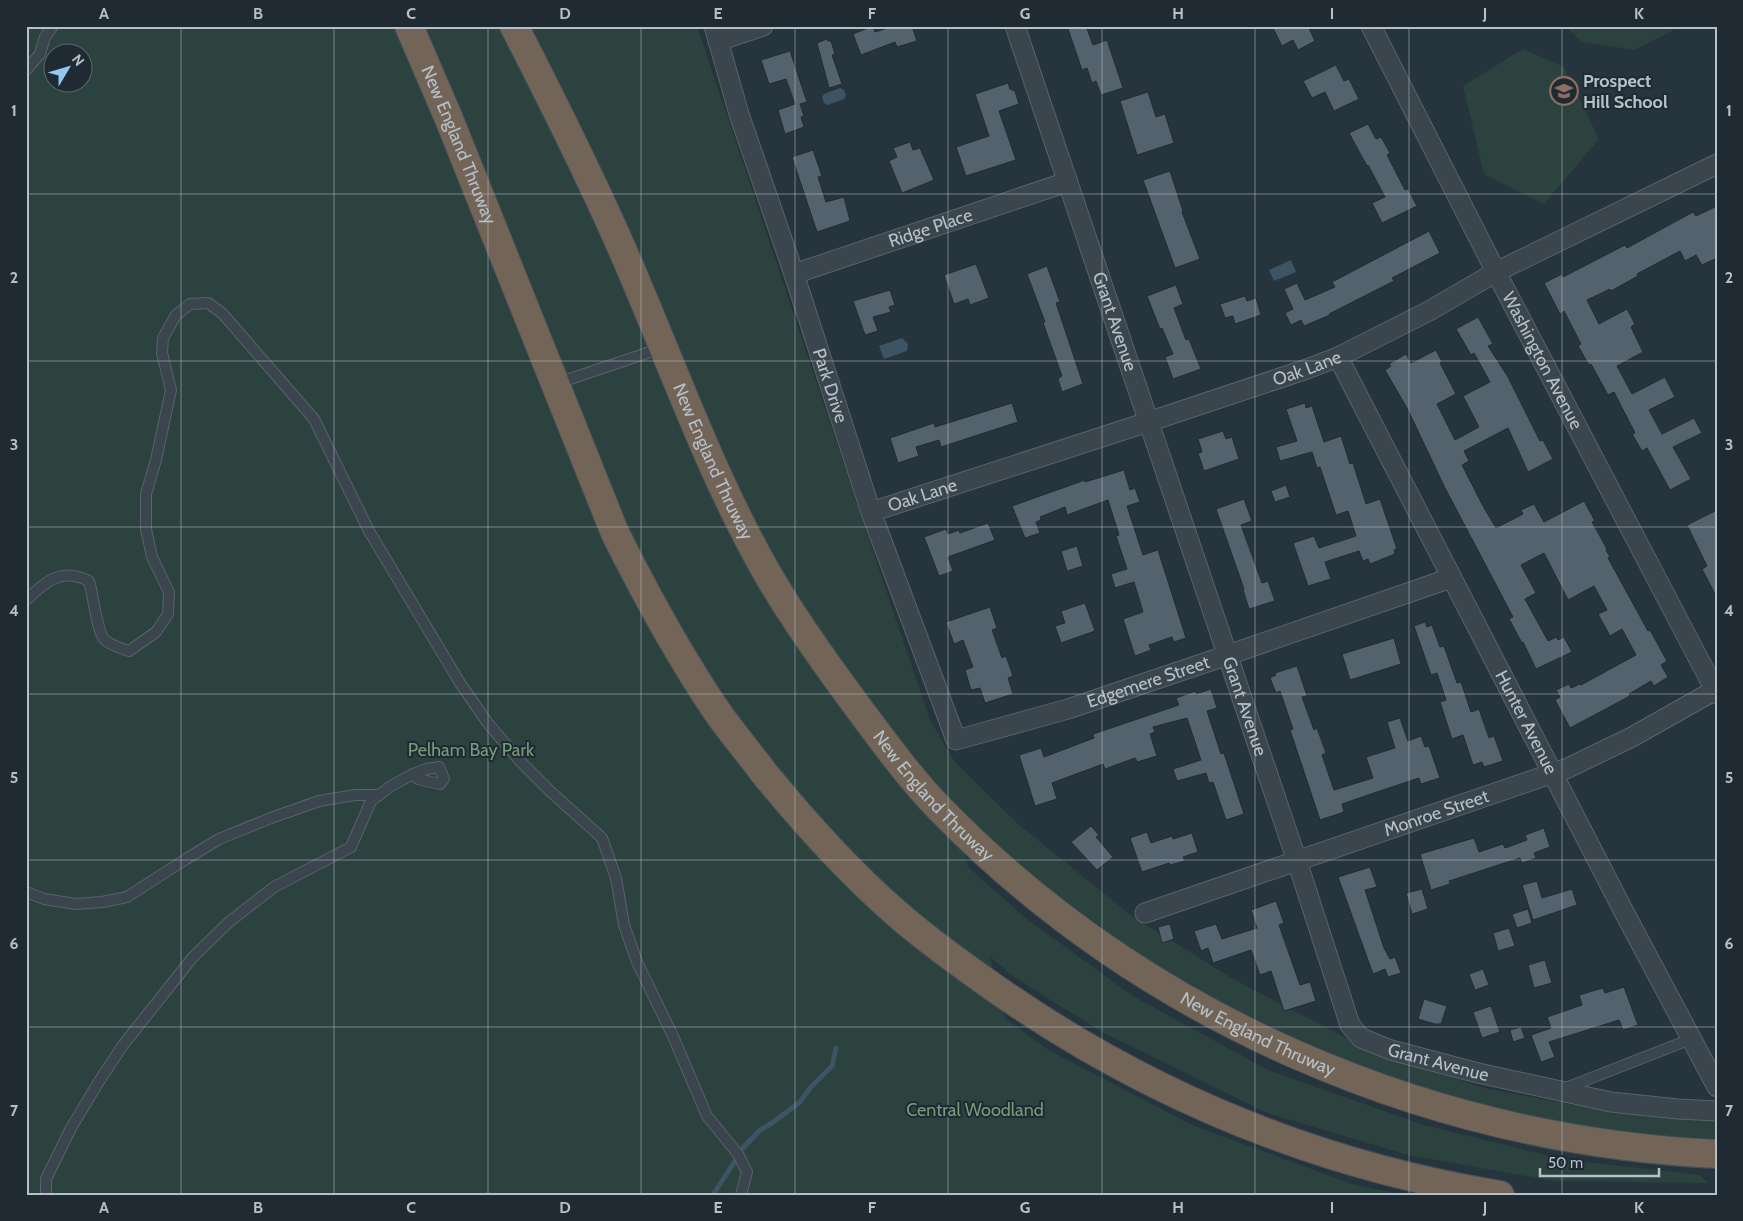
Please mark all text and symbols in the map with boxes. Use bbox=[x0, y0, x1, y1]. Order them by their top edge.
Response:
text: A bbox=[99, 4, 109, 23]
text: B bbox=[253, 4, 263, 23]
text: C bbox=[406, 4, 416, 23]
text: D bbox=[559, 4, 571, 23]
text: E bbox=[713, 4, 723, 23]
text: F bbox=[868, 4, 877, 23]
text: G bbox=[1020, 4, 1030, 23]
text: H bbox=[1172, 4, 1184, 23]
text: I bbox=[1330, 4, 1334, 23]
text: J bbox=[1482, 4, 1487, 23]
text: K bbox=[1634, 4, 1644, 23]
north arrow bbox=[42, 42, 92, 92]
text: N bbox=[68, 51, 88, 69]
street label: New England Thruway bbox=[416, 62, 501, 227]
place label: Prospect Hill School bbox=[1583, 70, 1668, 113]
school or university icon: Prospect Hill School bbox=[1549, 76, 1579, 106]
text: 1 bbox=[11, 101, 17, 120]
text: 1 bbox=[1726, 101, 1732, 120]
street label: Ridge Place bbox=[886, 204, 975, 252]
text: 2 bbox=[10, 268, 18, 287]
text: 2 bbox=[1725, 268, 1733, 287]
street label: Grant Avenue bbox=[1088, 269, 1142, 374]
street label: Washington Avenue bbox=[1497, 288, 1587, 433]
street label: Park Drive bbox=[808, 346, 852, 426]
street label: Oak Lane bbox=[1270, 346, 1344, 391]
street label: New England Thruway bbox=[668, 380, 758, 544]
text: 3 bbox=[10, 435, 18, 454]
text: 3 bbox=[1725, 435, 1733, 454]
street label: Oak Lane bbox=[885, 474, 960, 517]
text: 4 bbox=[9, 601, 19, 620]
text: 4 bbox=[1724, 601, 1734, 620]
street label: Edgemere Street bbox=[1084, 651, 1212, 713]
street label: Grant Avenue bbox=[1218, 654, 1272, 759]
street label: Hunter Avenue bbox=[1490, 667, 1562, 778]
street label: New England Thruway bbox=[868, 726, 998, 866]
park label: Pelham Bay Park bbox=[408, 739, 535, 761]
text: 5 bbox=[10, 768, 18, 787]
text: 5 bbox=[1725, 768, 1733, 787]
street label: Monroe Street bbox=[1381, 785, 1492, 841]
text: 6 bbox=[10, 934, 19, 953]
text: 6 bbox=[1725, 934, 1734, 953]
street label: New England Thruway bbox=[1177, 987, 1338, 1081]
street label: Grant Avenue bbox=[1386, 1039, 1491, 1086]
park label: Central Woodland bbox=[906, 1099, 1044, 1121]
text: 7 bbox=[10, 1101, 19, 1120]
text: 7 bbox=[1725, 1101, 1734, 1120]
scale bar bbox=[1540, 1146, 1659, 1178]
text: 50 m bbox=[1548, 1154, 1583, 1172]
text: A bbox=[99, 1198, 109, 1217]
text: B bbox=[253, 1198, 263, 1217]
text: C bbox=[406, 1198, 416, 1217]
text: D bbox=[559, 1198, 571, 1217]
text: E bbox=[713, 1198, 723, 1217]
text: F bbox=[868, 1198, 877, 1217]
text: G bbox=[1020, 1198, 1030, 1217]
text: H bbox=[1172, 1198, 1184, 1217]
text: I bbox=[1330, 1198, 1334, 1217]
text: J bbox=[1482, 1198, 1487, 1217]
text: K bbox=[1634, 1198, 1644, 1217]

